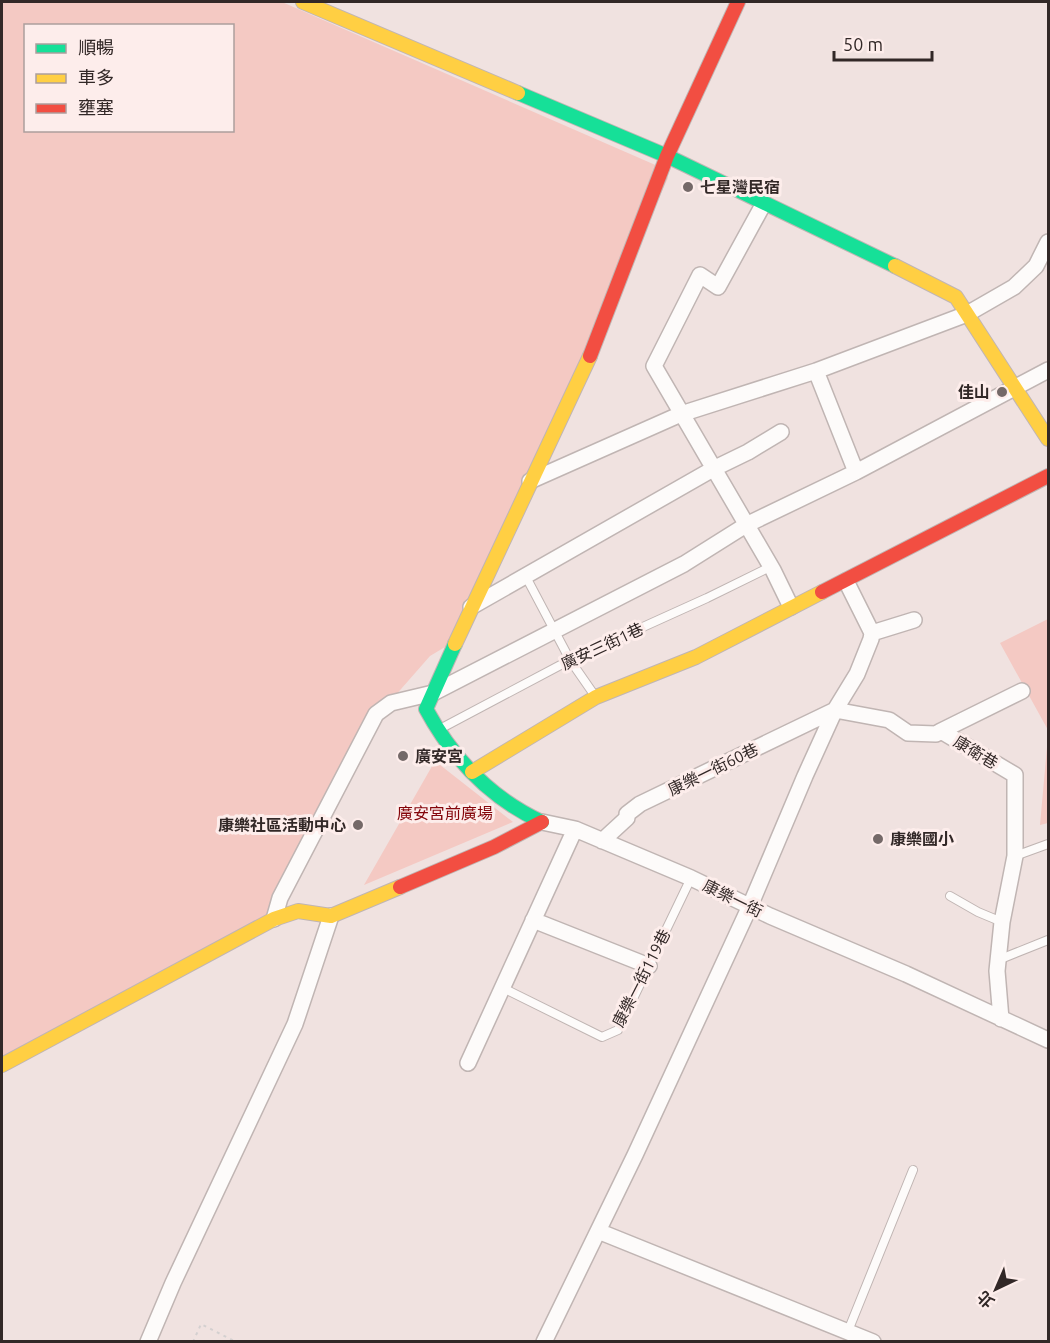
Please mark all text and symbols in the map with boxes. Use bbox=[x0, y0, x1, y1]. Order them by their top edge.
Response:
legend bbox=[24, 24, 234, 132]
scale bar bbox=[834, 24, 932, 62]
text: 50 m bbox=[843, 34, 883, 54]
text: 順暢 bbox=[78, 37, 114, 57]
text: 車多 bbox=[78, 67, 114, 87]
text: 壅塞 bbox=[78, 97, 114, 117]
place label: 七星灣民宿 bbox=[700, 178, 780, 196]
marker: 七星灣民宿 bbox=[681, 180, 695, 194]
place label: 佳山 bbox=[958, 383, 990, 401]
marker: 佳山 bbox=[995, 385, 1009, 399]
street label: 廣安三街1巷 bbox=[558, 619, 646, 673]
street label: 康衛巷 bbox=[951, 732, 1001, 772]
street label: 康樂一街60巷 bbox=[665, 739, 761, 799]
place label: 廣安宮 bbox=[415, 747, 463, 765]
marker: 廣安宮 bbox=[396, 749, 410, 763]
park label: 廣安宮前廣場 bbox=[397, 804, 493, 822]
place label: 康樂社區活動中心 bbox=[218, 816, 346, 834]
marker: 康樂社區活動中心 bbox=[351, 818, 365, 832]
place label: 康樂國小 bbox=[890, 830, 954, 848]
marker: 康樂國小 bbox=[871, 832, 885, 846]
street label: 康樂一街 bbox=[700, 876, 766, 920]
street label: 康樂一街119巷 bbox=[609, 926, 673, 1030]
north arrow bbox=[966, 1259, 1026, 1319]
text: 北 bbox=[974, 1288, 998, 1312]

